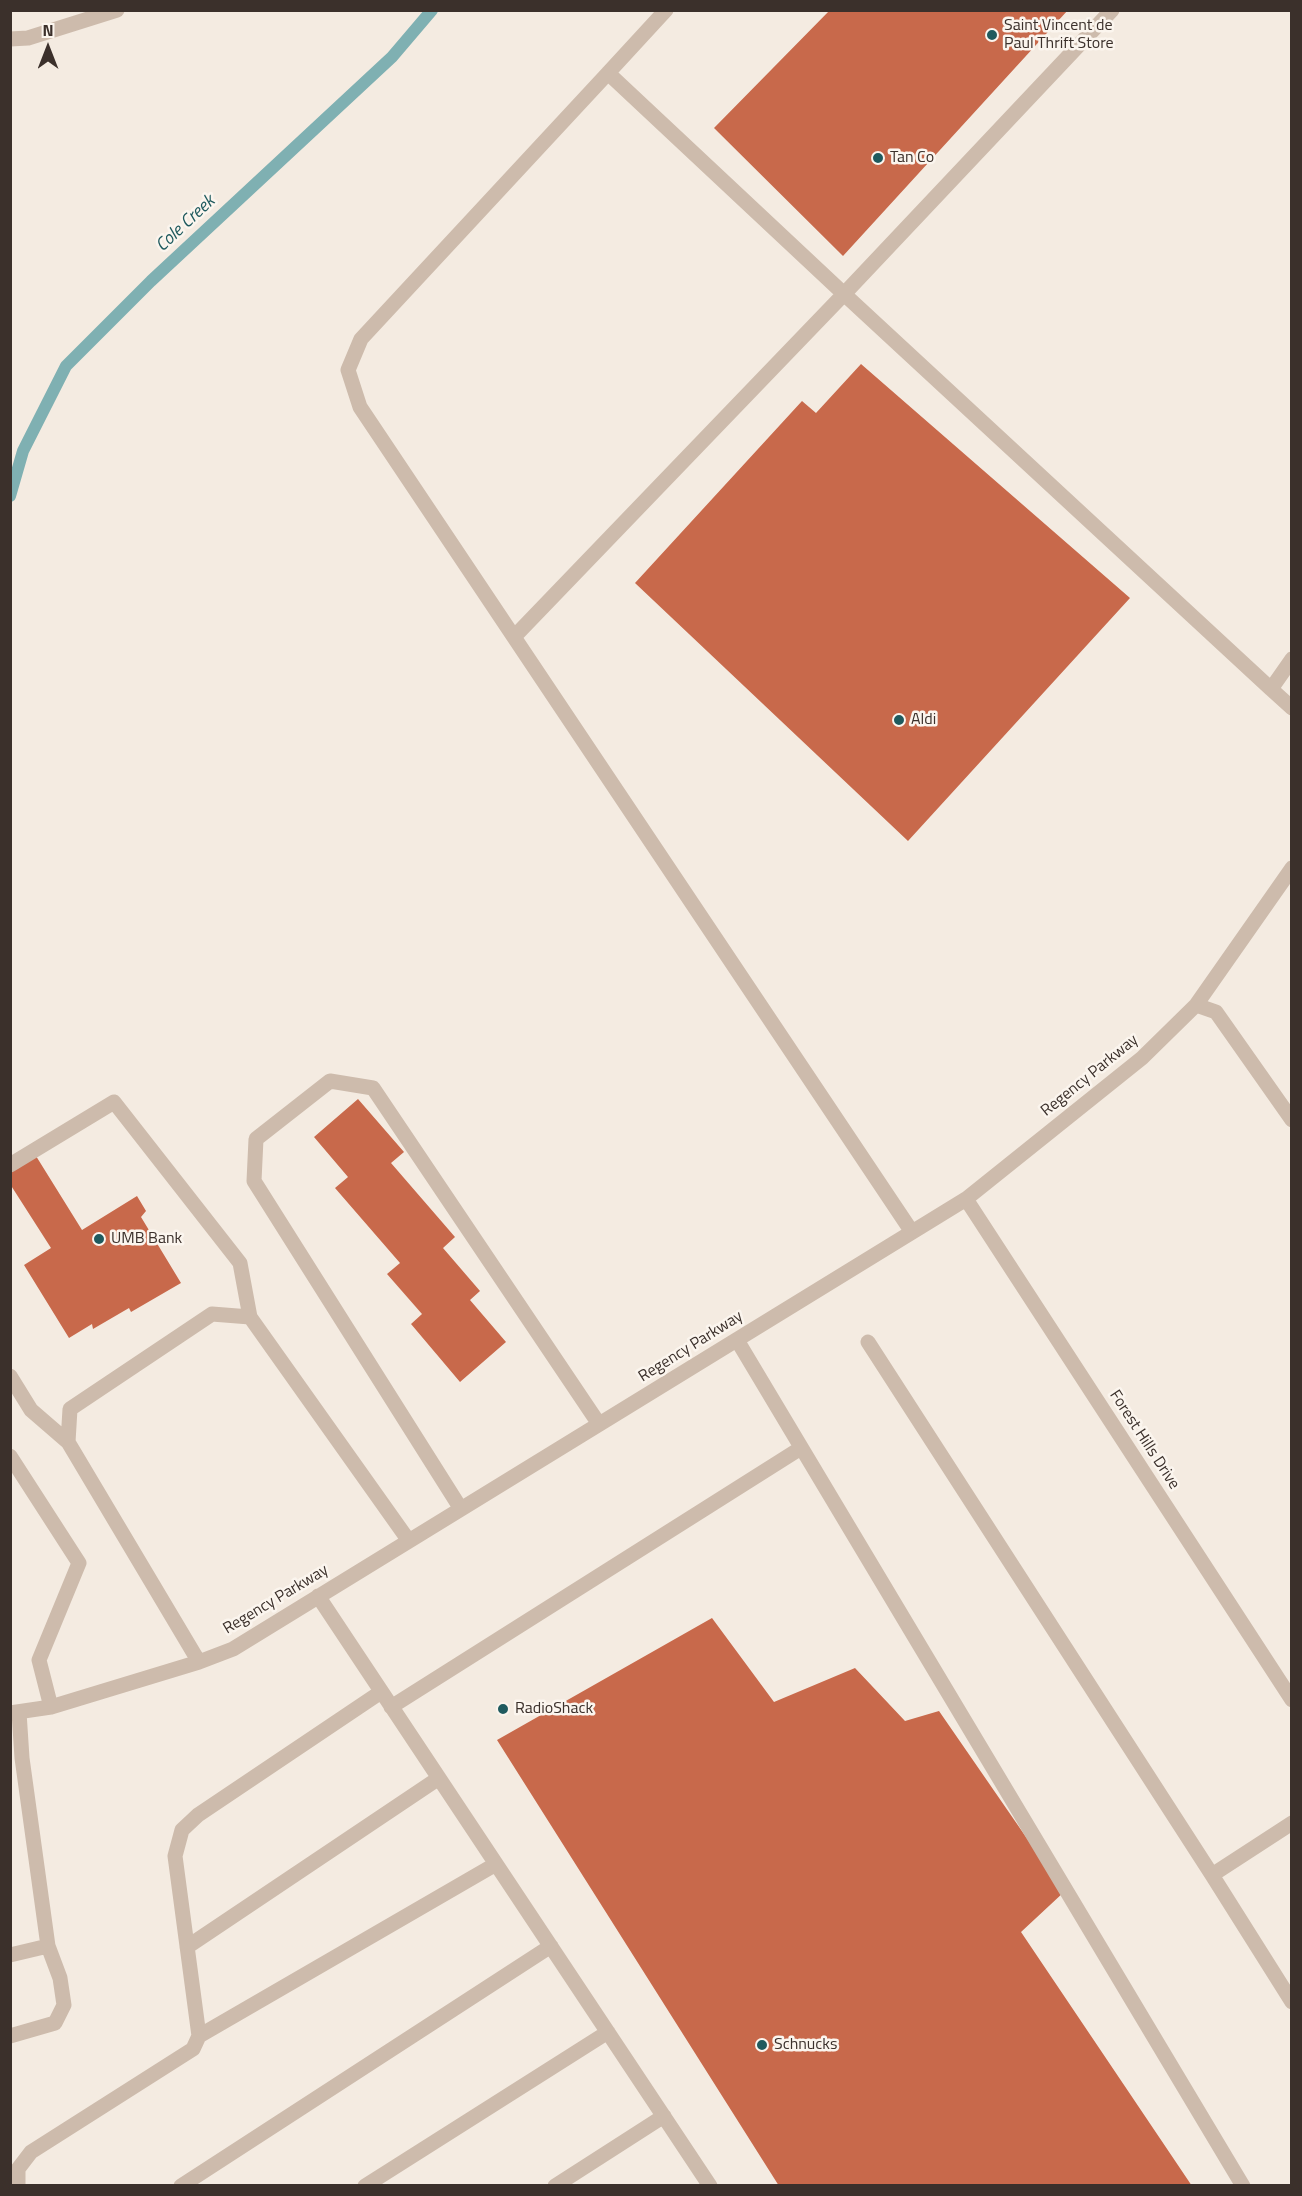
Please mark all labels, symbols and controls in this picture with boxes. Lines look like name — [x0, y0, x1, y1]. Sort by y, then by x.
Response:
place label: Saint Vincent de Paul Thrift Store — [1004, 16, 1114, 54]
north arrow — [18, 18, 78, 78]
text: N — [42, 18, 54, 42]
marker: Saint Vincent de Paul Thrift Store — [985, 28, 999, 42]
place label: Tan Co — [890, 148, 934, 168]
marker: Tan Co — [871, 151, 885, 165]
water label: Cole Creek — [152, 191, 220, 257]
place label: Aldi — [911, 710, 936, 730]
marker: Aldi — [892, 713, 906, 727]
street label: Regency Parkway — [1038, 1031, 1142, 1121]
place label: UMB Bank — [111, 1229, 182, 1249]
marker: UMB Bank — [92, 1232, 106, 1246]
street label: Regency Parkway — [635, 1307, 747, 1387]
street label: Forest Hills Drive — [1105, 1387, 1183, 1493]
street label: Regency Parkway — [220, 1561, 332, 1639]
place label: RadioShack — [515, 1699, 593, 1719]
marker: RadioShack — [496, 1702, 510, 1716]
place label: Schnucks — [774, 2035, 837, 2055]
marker: Schnucks — [755, 2038, 769, 2052]

